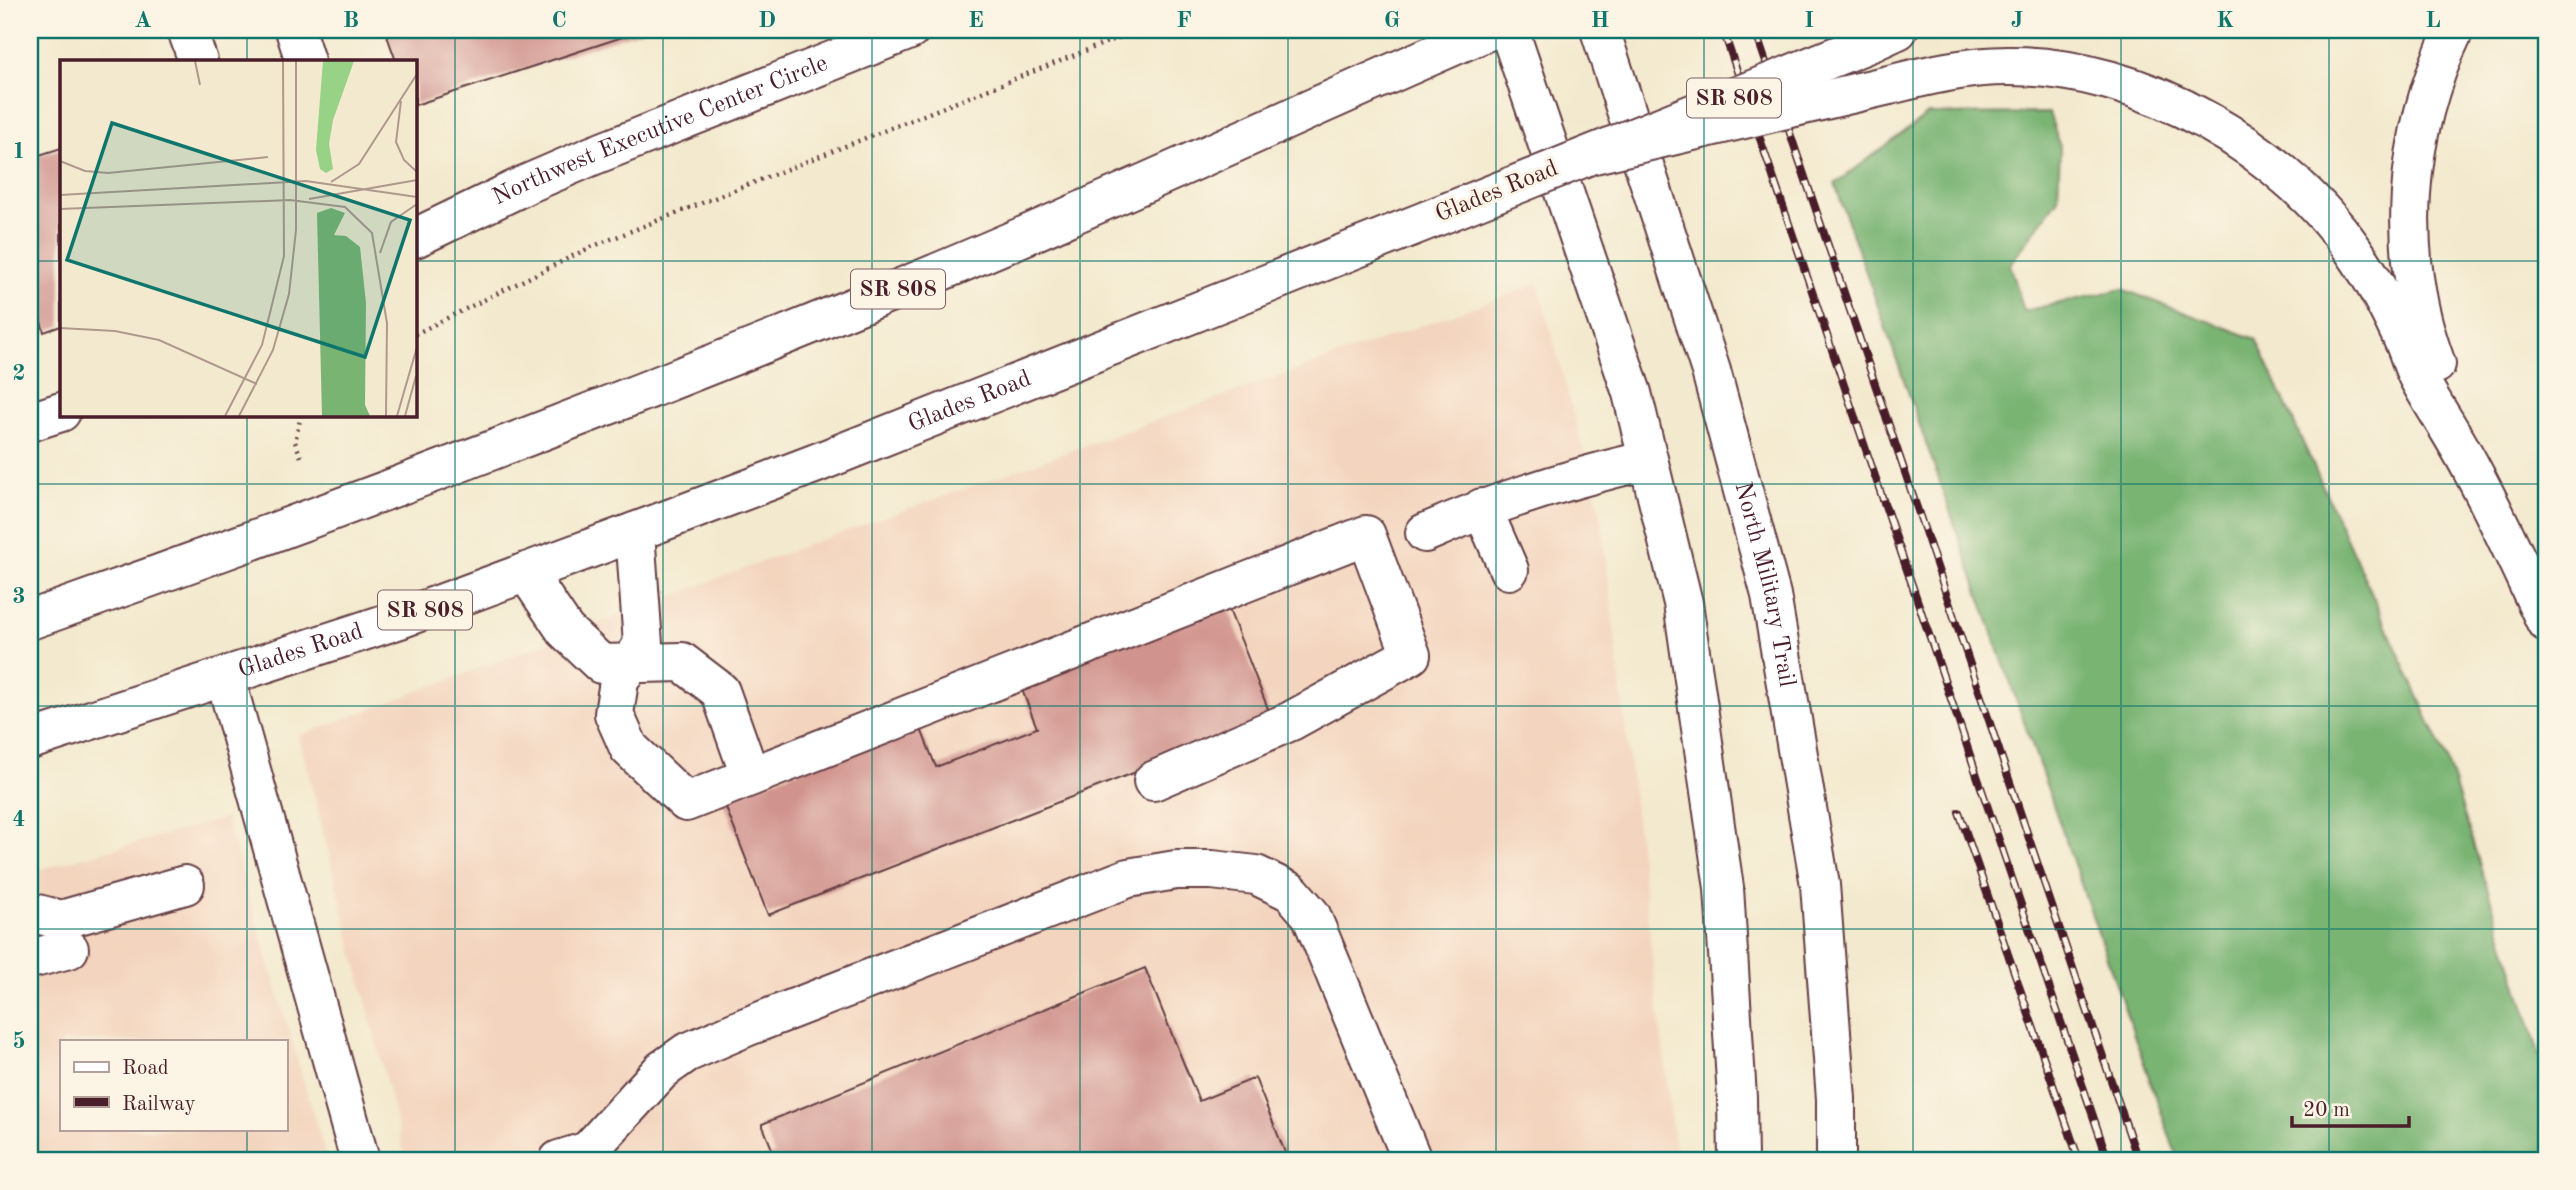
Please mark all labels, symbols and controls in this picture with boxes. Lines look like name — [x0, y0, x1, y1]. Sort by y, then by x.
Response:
text: A — [134, 9, 152, 32]
text: B — [343, 9, 359, 32]
text: C — [551, 9, 567, 32]
text: D — [758, 9, 776, 32]
text: E — [968, 9, 984, 32]
text: F — [1176, 9, 1192, 32]
text: G — [1384, 9, 1400, 32]
text: H — [1591, 9, 1609, 32]
text: I — [1804, 9, 1814, 32]
text: J — [2011, 9, 2023, 32]
text: K — [2216, 9, 2234, 32]
text: L — [2425, 9, 2441, 32]
street label: Northwest Executive Center Circle — [489, 52, 831, 210]
inset map — [60, 60, 416, 416]
road number: SR 808 — [1687, 78, 1781, 118]
text: 1 — [12, 140, 26, 163]
street label: Glades Road — [1432, 157, 1562, 227]
road number: SR 808 — [851, 270, 945, 308]
text: 2 — [12, 362, 26, 385]
street label: Glades Road — [905, 367, 1035, 437]
street label: North Military Trail — [1729, 480, 1798, 689]
text: 3 — [12, 585, 26, 608]
road number: SR 808 — [378, 590, 472, 630]
street label: Glades Road — [235, 620, 366, 683]
text: 4 — [12, 808, 26, 831]
text: 5 — [12, 1030, 26, 1053]
legend — [60, 1040, 287, 1130]
text: Road — [122, 1058, 169, 1079]
scale bar — [2292, 1085, 2410, 1129]
text: Railway — [122, 1094, 196, 1115]
text: 20 m — [2303, 1100, 2350, 1121]

